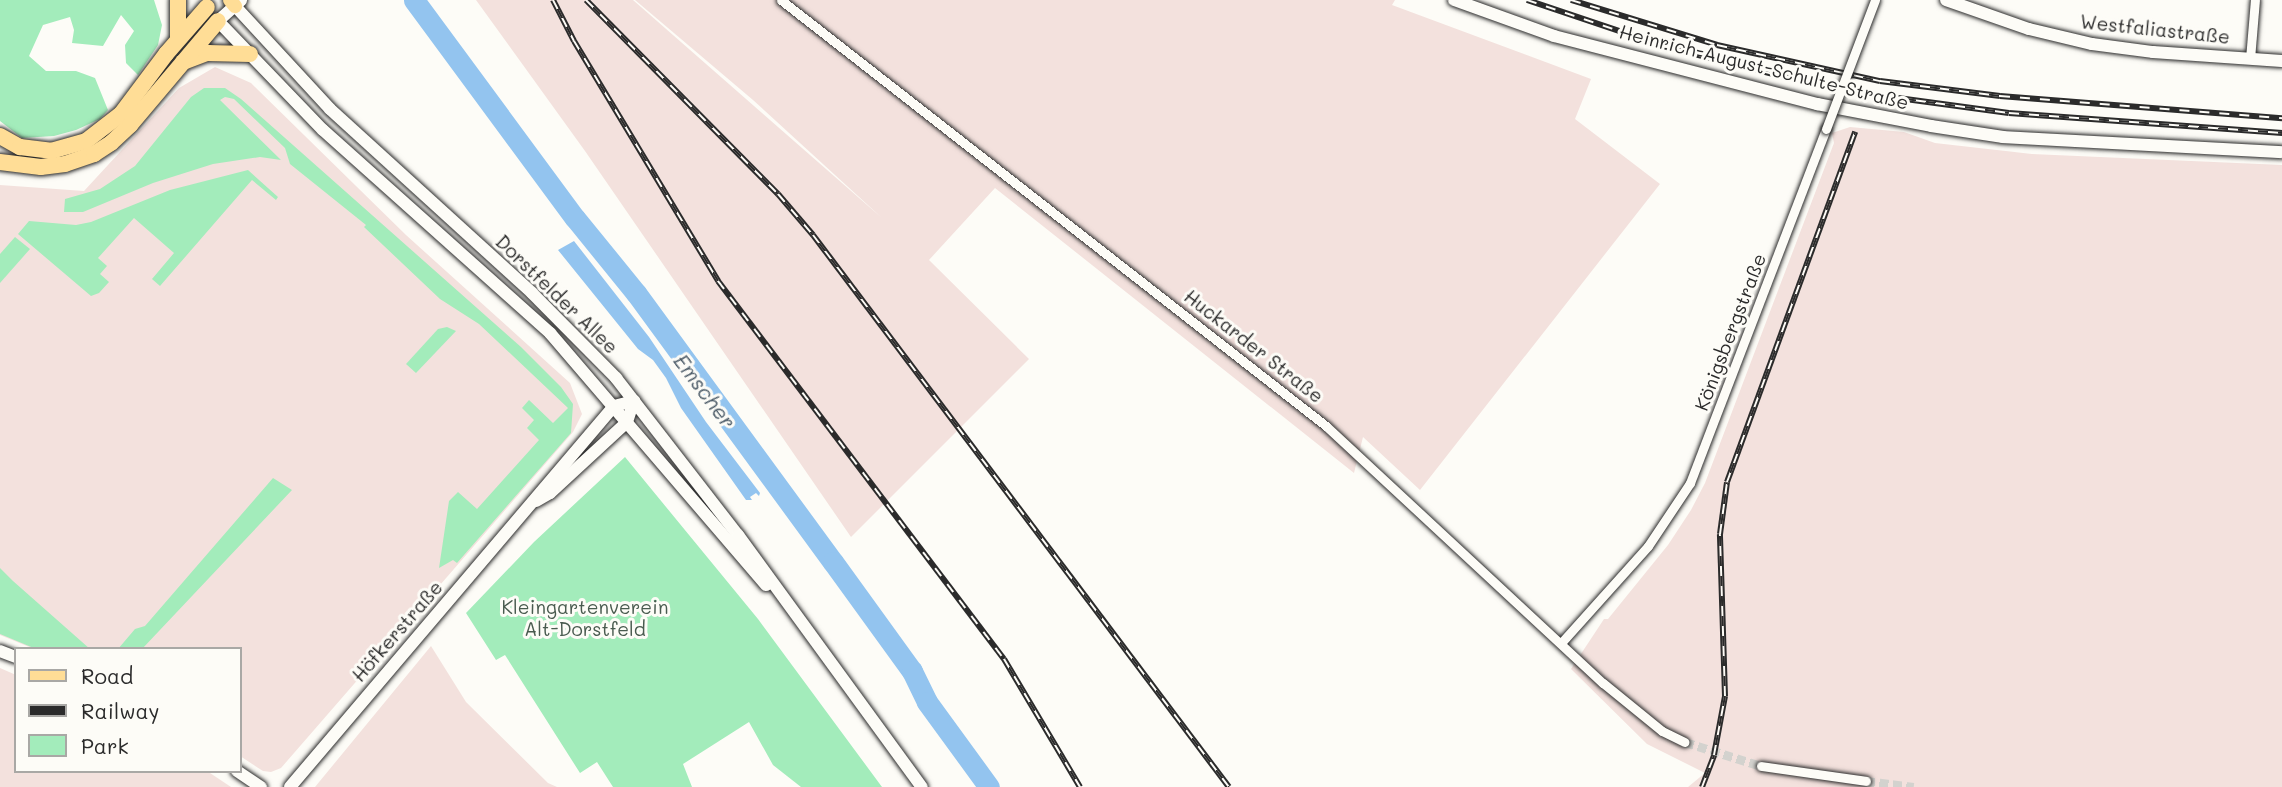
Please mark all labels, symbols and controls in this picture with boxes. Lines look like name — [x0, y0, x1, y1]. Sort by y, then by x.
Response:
street label: Westfaliastraße — [2079, 10, 2231, 48]
street label: Heinrich-August-Schulte-Straße — [1617, 20, 1911, 114]
street label: Dorstfelder Allee — [491, 230, 623, 358]
street label: Königsbergstraße — [1690, 250, 1770, 414]
street label: Huckarder Straße — [1180, 285, 1328, 407]
water label: Emscher — [669, 349, 741, 433]
street label: Höfkerstraße — [347, 576, 447, 686]
park label: Kleingartenverein Alt-Dorstfeld — [502, 596, 668, 640]
legend — [14, 647, 242, 773]
text: Road — [81, 662, 133, 689]
text: Railway — [81, 697, 160, 724]
text: Park — [81, 732, 129, 759]

